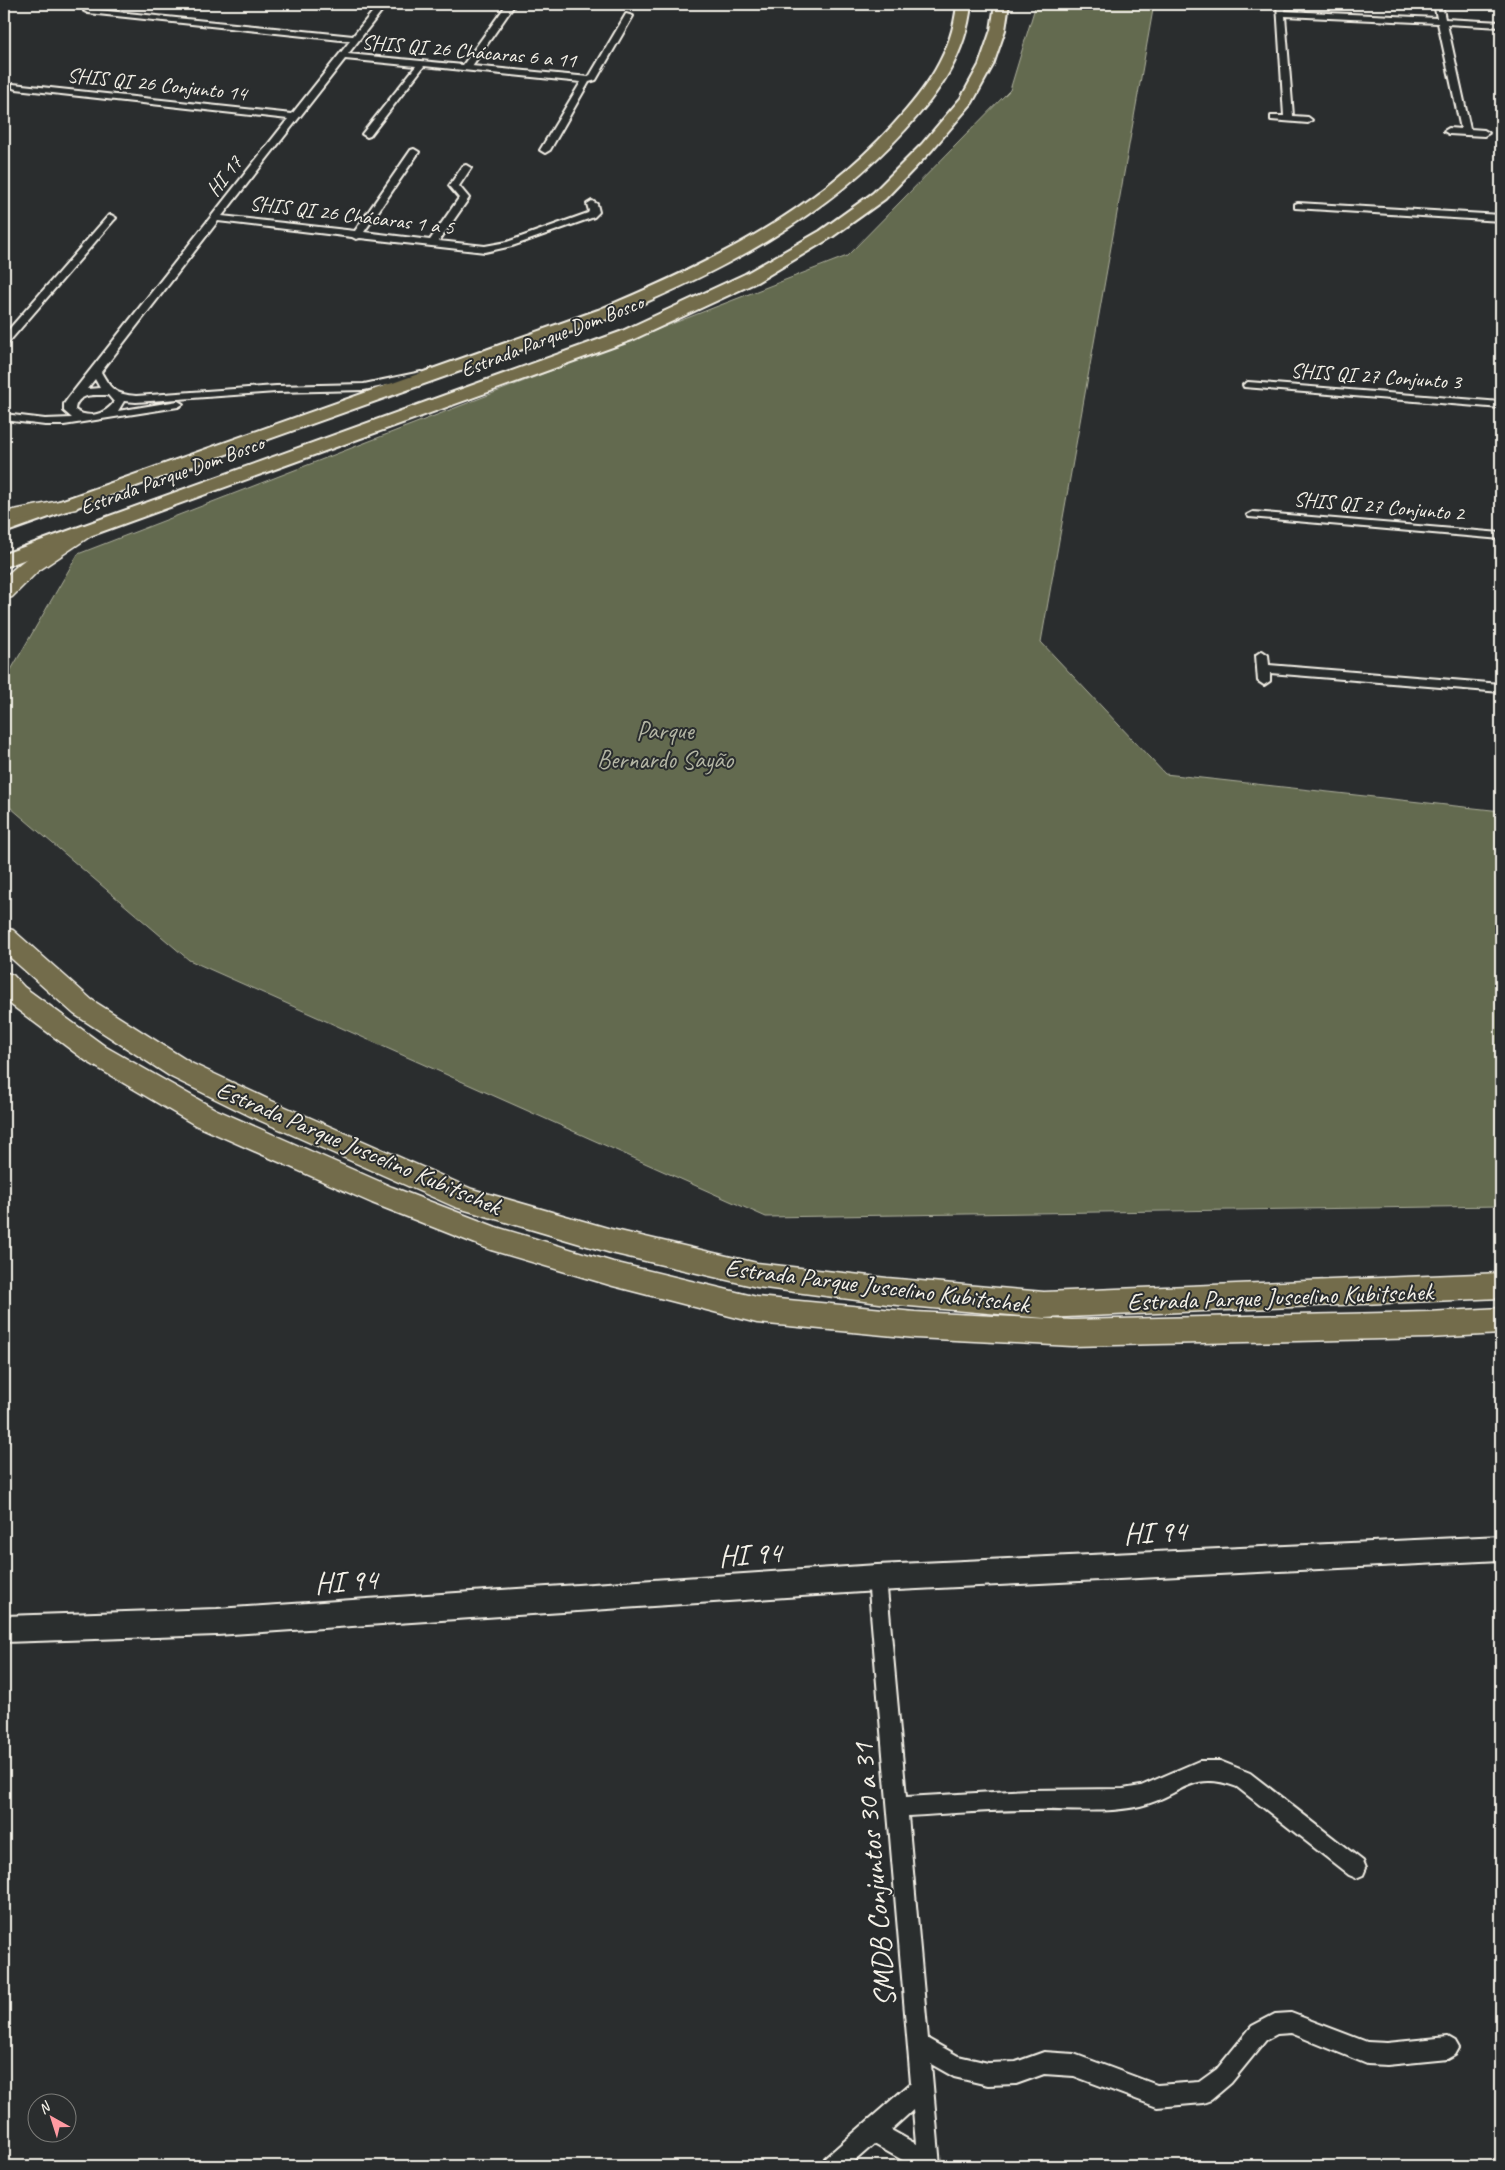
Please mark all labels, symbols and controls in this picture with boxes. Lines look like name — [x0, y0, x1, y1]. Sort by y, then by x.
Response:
street label: SHIS QI 26 Chácaras 6 a 11 — [361, 29, 579, 73]
street label: SHIS QI 26 Conjunto 14 — [66, 62, 251, 107]
street label: HI 17 — [200, 149, 249, 201]
street label: SHIS QI 26 Chácaras 1 a 5 — [248, 190, 457, 241]
street label: Estrada Parque Dom Bosco — [457, 288, 649, 383]
street label: SHIS QI 27 Conjunto 3 — [1290, 357, 1464, 395]
street label: Estrada Parque Dom Bosco — [77, 429, 270, 520]
street label: SHIS QI 27 Conjunto 2 — [1293, 486, 1467, 527]
park label: Parque Bernardo Sayão — [597, 715, 734, 776]
street label: Estrada Parque Juscelino Kubitschek — [212, 1073, 507, 1223]
street label: Estrada Parque Juscelino Kubitschek — [723, 1251, 1032, 1321]
street label: Estrada Parque Juscelino Kubitschek — [1127, 1276, 1435, 1318]
street label: HI 94 — [1122, 1511, 1190, 1553]
street label: HI 94 — [717, 1533, 785, 1575]
street label: HI 94 — [313, 1560, 381, 1602]
street label: SMDB Conjuntos 30 a 31 — [843, 1740, 904, 2009]
north arrow — [28, 2092, 78, 2142]
text: N — [35, 2097, 55, 2118]

